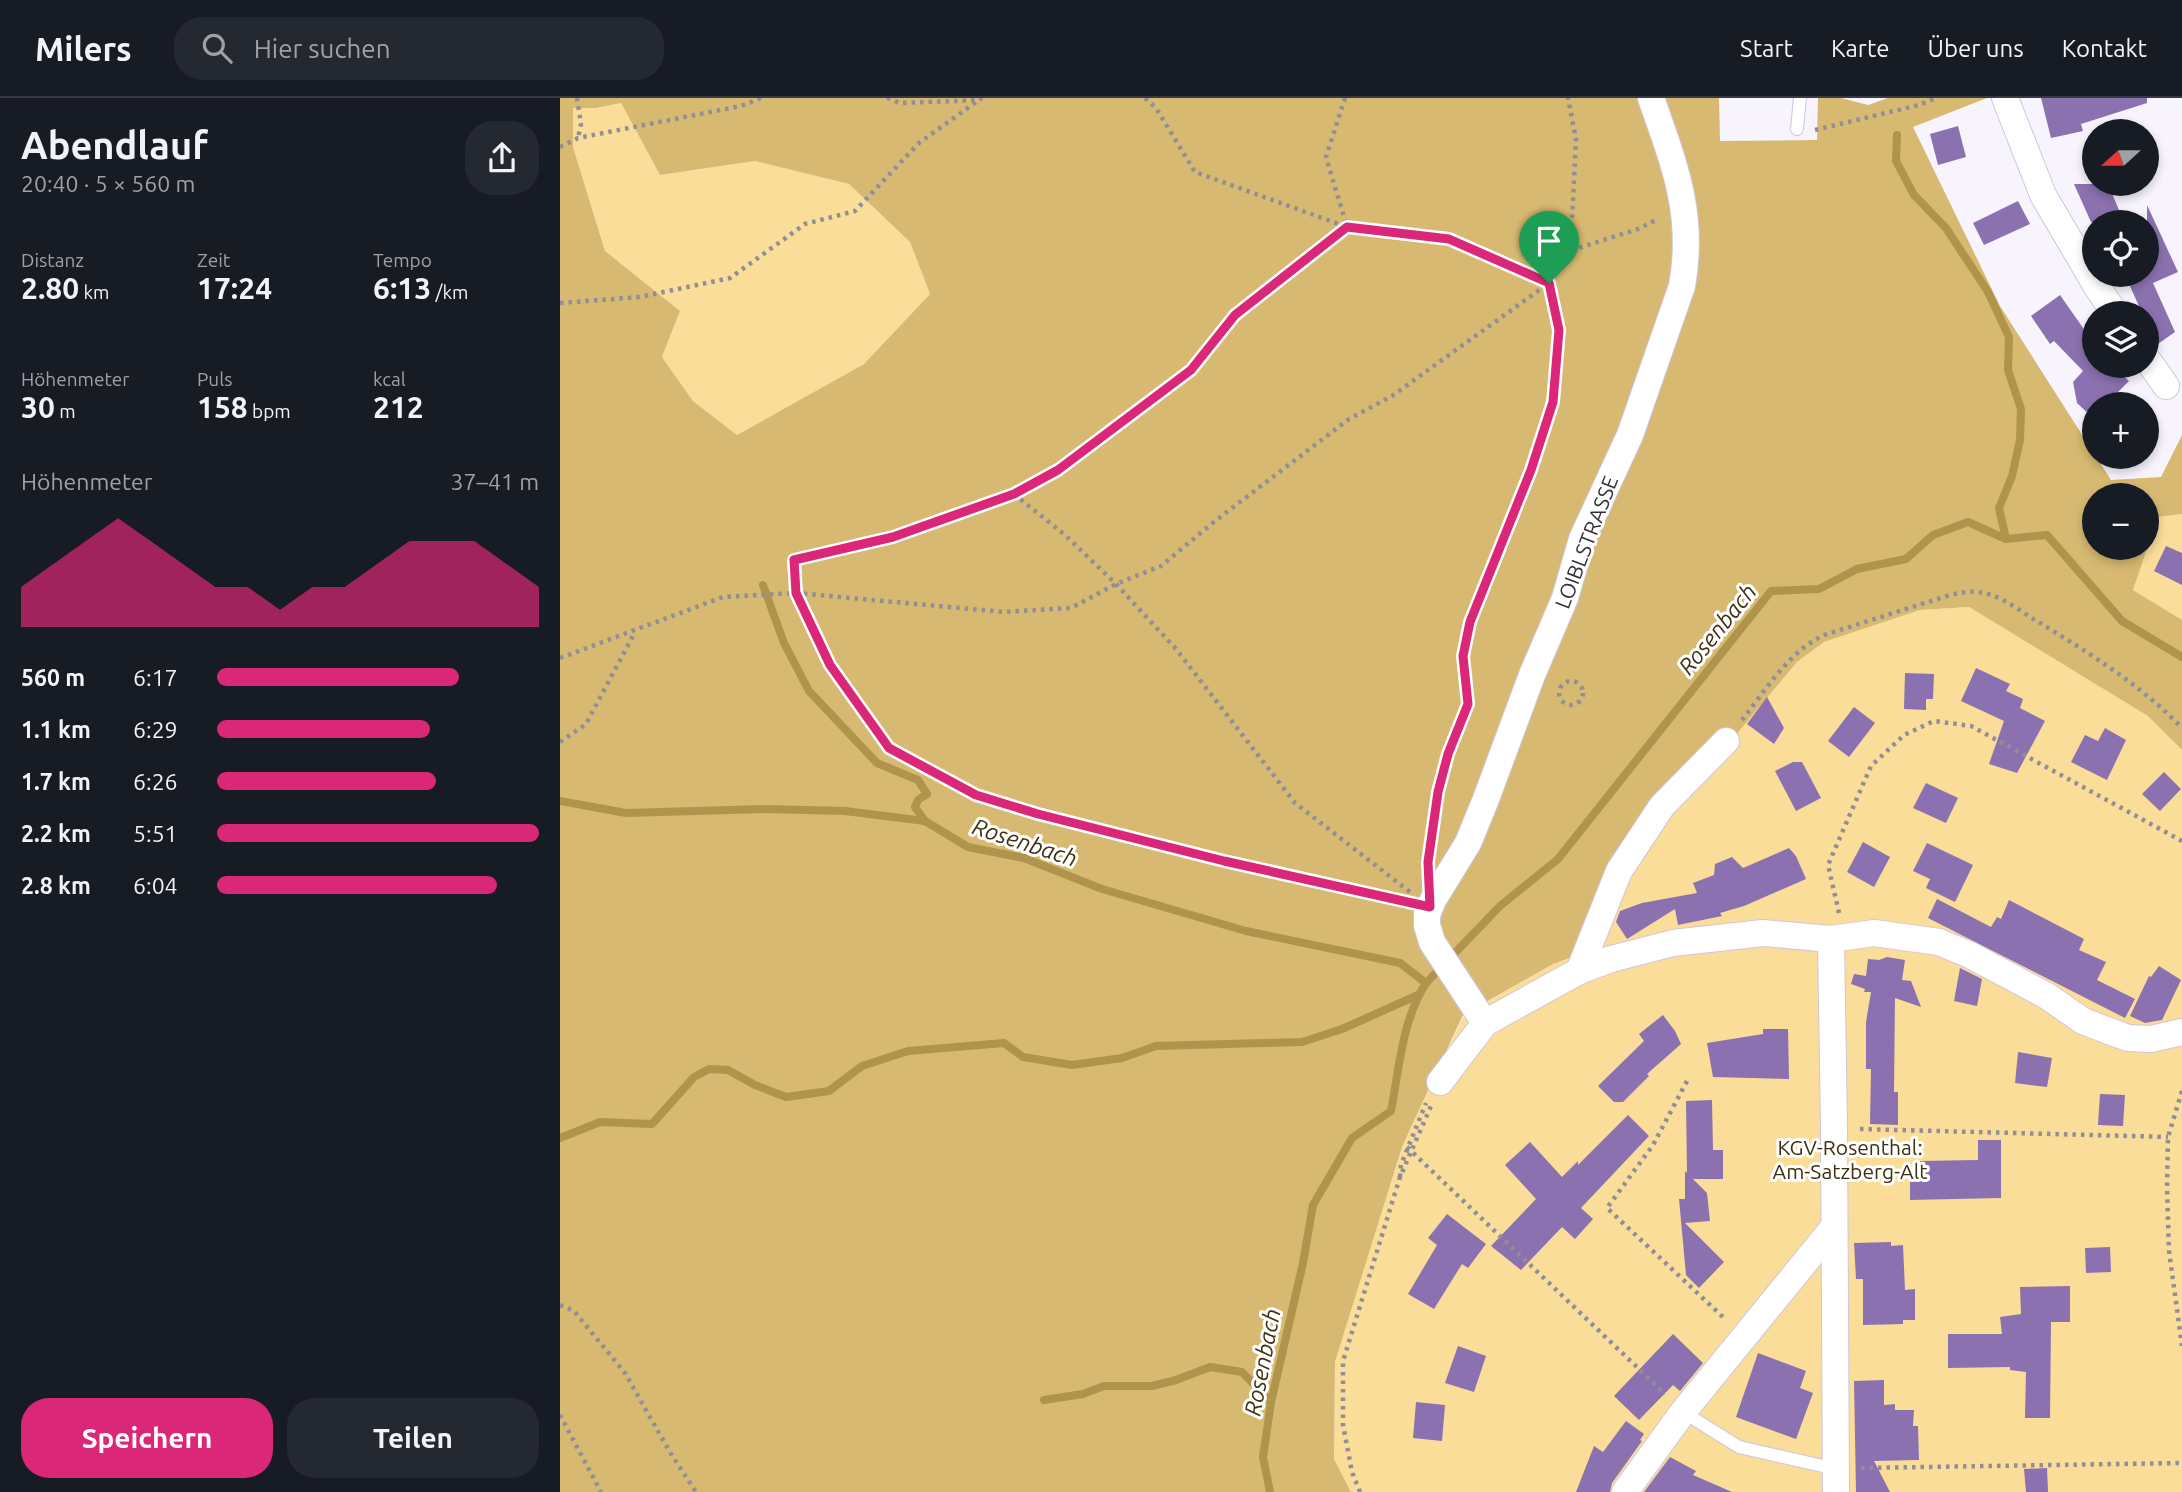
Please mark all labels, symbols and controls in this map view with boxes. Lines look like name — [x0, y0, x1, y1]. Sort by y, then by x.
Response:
search box — [174, 17, 664, 80]
icon: search — [198, 29, 236, 67]
text: Milers — [35, 30, 132, 67]
text: Hier suchen — [254, 34, 391, 63]
text: Start — [1740, 35, 1793, 62]
text: Karte — [1831, 35, 1890, 62]
text: Über uns — [1928, 35, 2024, 62]
text: Kontakt — [2062, 35, 2147, 62]
north arrow — [2082, 119, 2160, 196]
map controls — [2082, 119, 2159, 560]
button: share — [465, 121, 539, 195]
text: Abendlauf — [21, 124, 208, 166]
text: 20:40 · 5 × 560 m — [21, 171, 195, 196]
button: locate — [2082, 210, 2159, 287]
pin — [1519, 211, 1579, 283]
icon: arrive — [1530, 222, 1568, 260]
text: Distanz — [21, 249, 84, 271]
text: Zeit — [197, 249, 230, 271]
text: Tempo — [373, 249, 432, 271]
text: 2.80 — [21, 271, 79, 305]
text: 17:24 — [197, 271, 272, 305]
text: 6:13 — [373, 271, 431, 305]
text: km — [79, 281, 109, 303]
text: /km — [431, 281, 469, 303]
button: layers — [2082, 301, 2159, 378]
text: Höhenmeter — [21, 368, 130, 390]
text: Puls — [197, 368, 232, 390]
text: kcal — [373, 368, 406, 390]
text: 30 — [21, 390, 55, 424]
text: 158 — [197, 390, 248, 424]
text: 212 — [373, 390, 424, 424]
button: + — [2082, 392, 2159, 469]
text: m — [55, 400, 76, 422]
text: bpm — [248, 400, 291, 422]
text: Höhenmeter — [21, 469, 152, 494]
text: 37–41 m — [451, 469, 539, 494]
street label: LOIBLSTRASSE — [1550, 472, 1622, 612]
button: − — [2082, 483, 2159, 560]
water label: Rosenbach — [1673, 579, 1761, 679]
text: 560 m — [21, 665, 85, 690]
text: 6:17 — [133, 665, 178, 690]
text: 1.1 km — [21, 717, 91, 742]
text: 6:29 — [133, 717, 178, 742]
text: 1.7 km — [21, 769, 91, 794]
text: 6:26 — [133, 769, 178, 794]
water label: Rosenbach — [969, 813, 1081, 871]
text: 2.2 km — [21, 821, 91, 846]
text: 5:51 — [133, 821, 178, 846]
text: 2.8 km — [21, 873, 91, 898]
text: 6:04 — [133, 873, 178, 898]
park label: KGV-Rosenthal: Am-Satzberg-Alt — [1773, 1135, 1927, 1183]
water label: Rosenbach — [1239, 1306, 1285, 1418]
button: Speichern — [21, 1398, 273, 1478]
button: Teilen — [287, 1398, 539, 1478]

